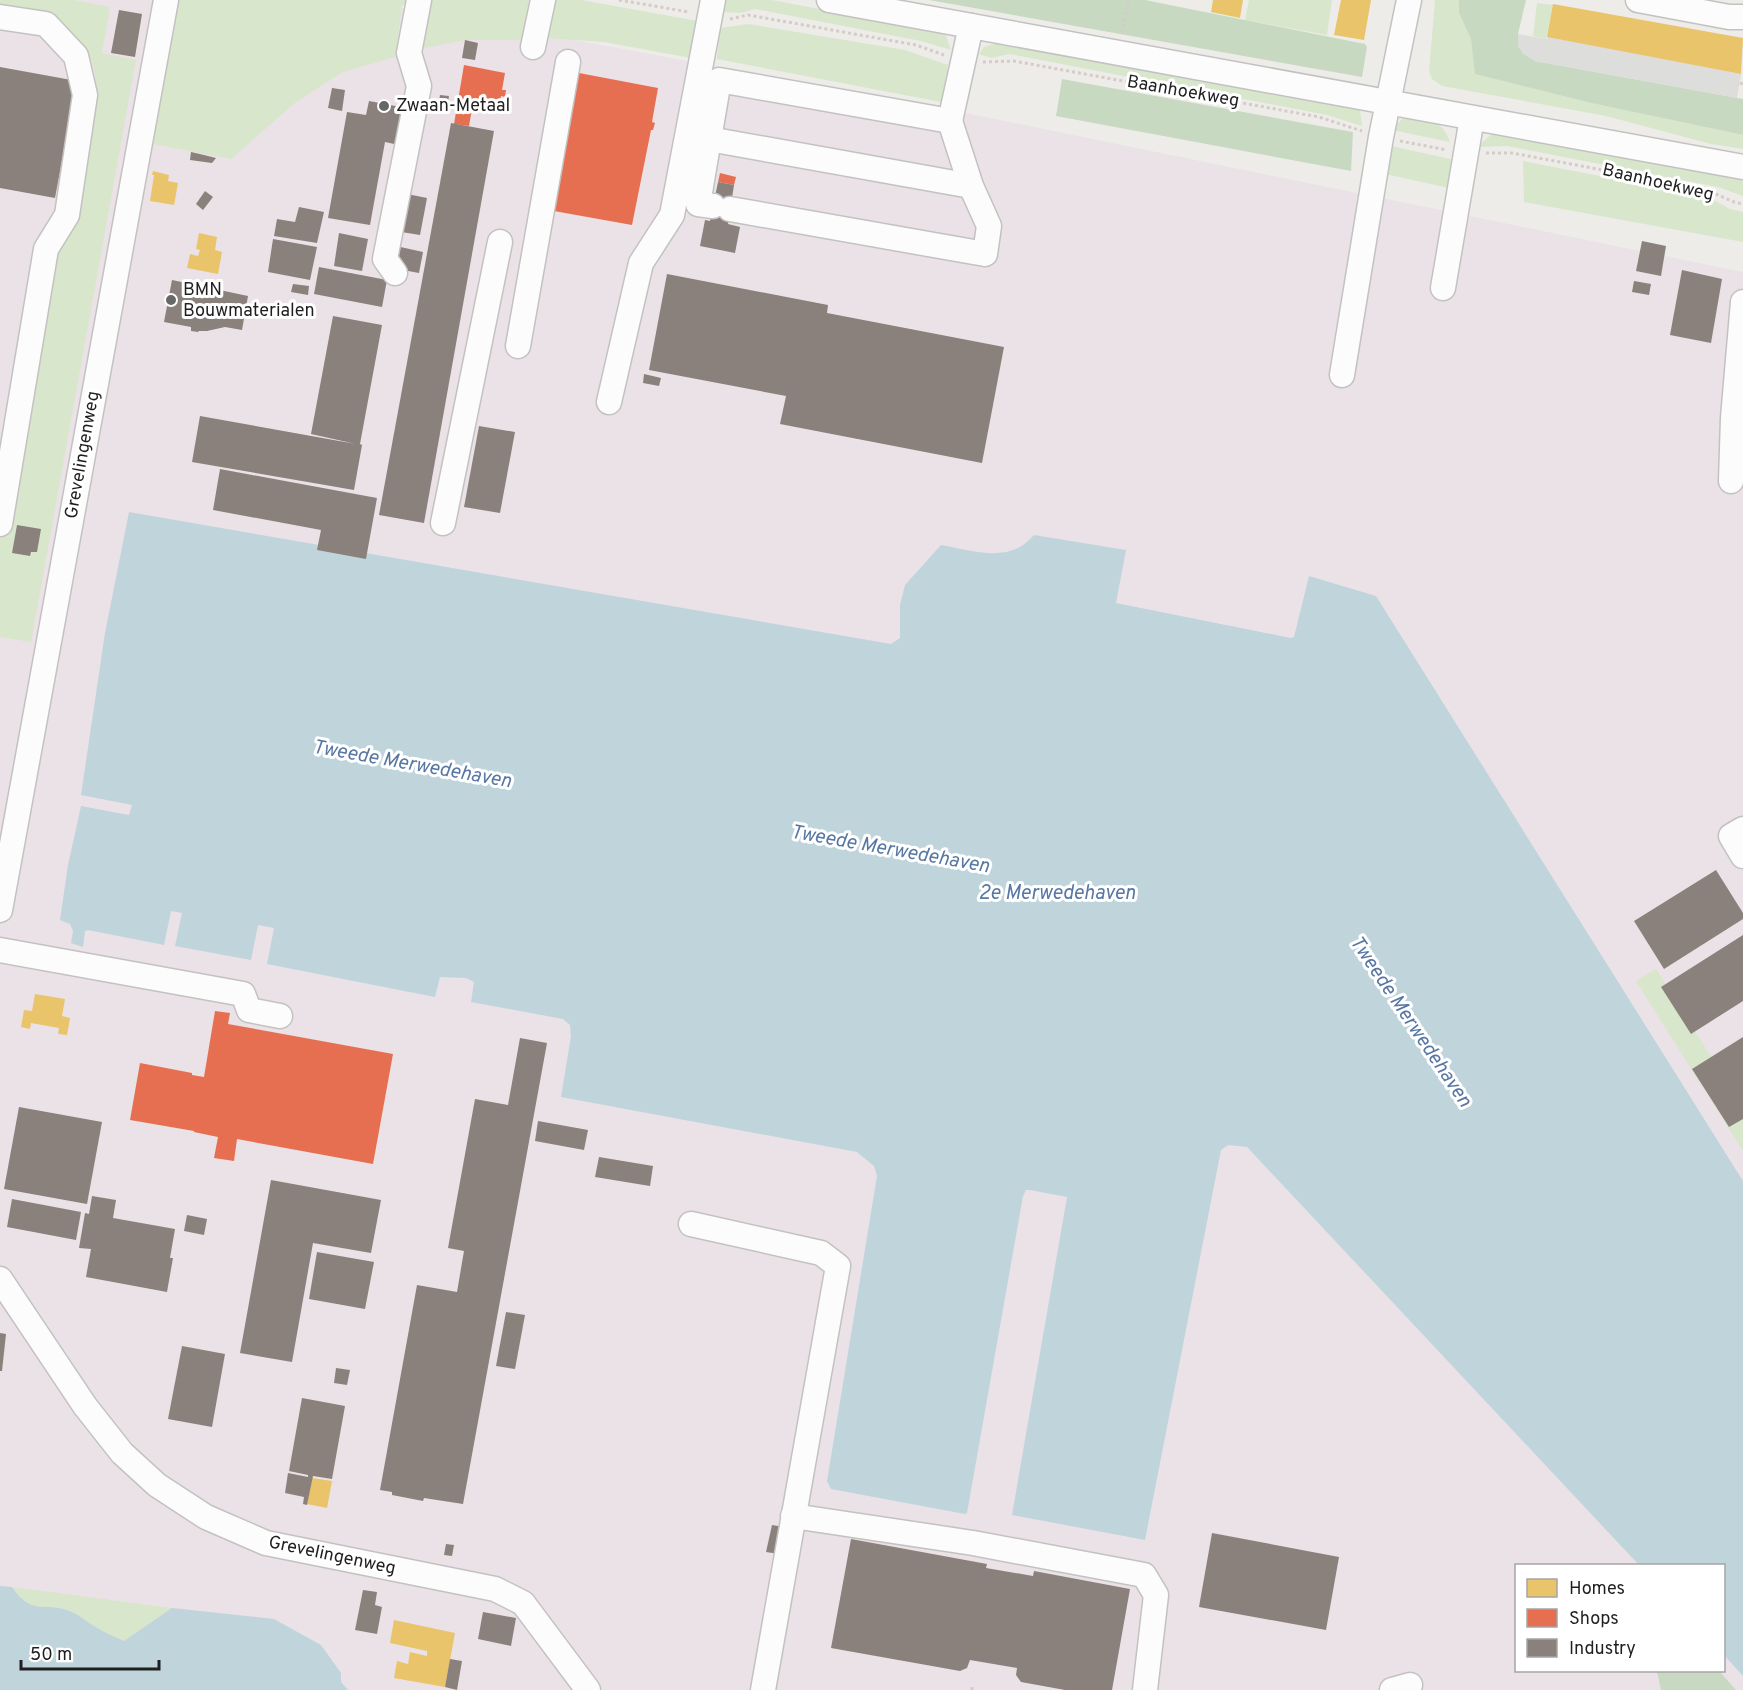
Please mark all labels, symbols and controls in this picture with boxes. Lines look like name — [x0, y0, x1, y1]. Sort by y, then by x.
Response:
street label: Baanhoekweg — [1125, 71, 1241, 113]
place label: Zwaan-Metaal — [396, 95, 510, 118]
marker: Zwaan-Metaal — [377, 99, 391, 113]
street label: Baanhoekweg — [1600, 159, 1716, 207]
place label: BMN Bouwmaterialen — [183, 279, 315, 323]
marker: BMN Bouwmaterialen — [164, 293, 178, 307]
street label: Grevelingenweg — [60, 389, 106, 521]
water label: Tweede Merwedehaven — [311, 735, 513, 795]
water label: Tweede Merwedehaven — [789, 820, 991, 880]
water label: 2e Merwedehaven — [979, 881, 1136, 907]
water label: Tweede Merwedehaven — [1343, 931, 1477, 1113]
street label: Grevelingenweg — [266, 1531, 398, 1581]
legend — [1515, 1564, 1725, 1672]
text: Homes — [1569, 1578, 1625, 1601]
text: Shops — [1569, 1608, 1619, 1631]
scale bar — [21, 1633, 159, 1671]
text: Industry — [1569, 1638, 1636, 1661]
text: 50 m — [30, 1644, 72, 1667]

